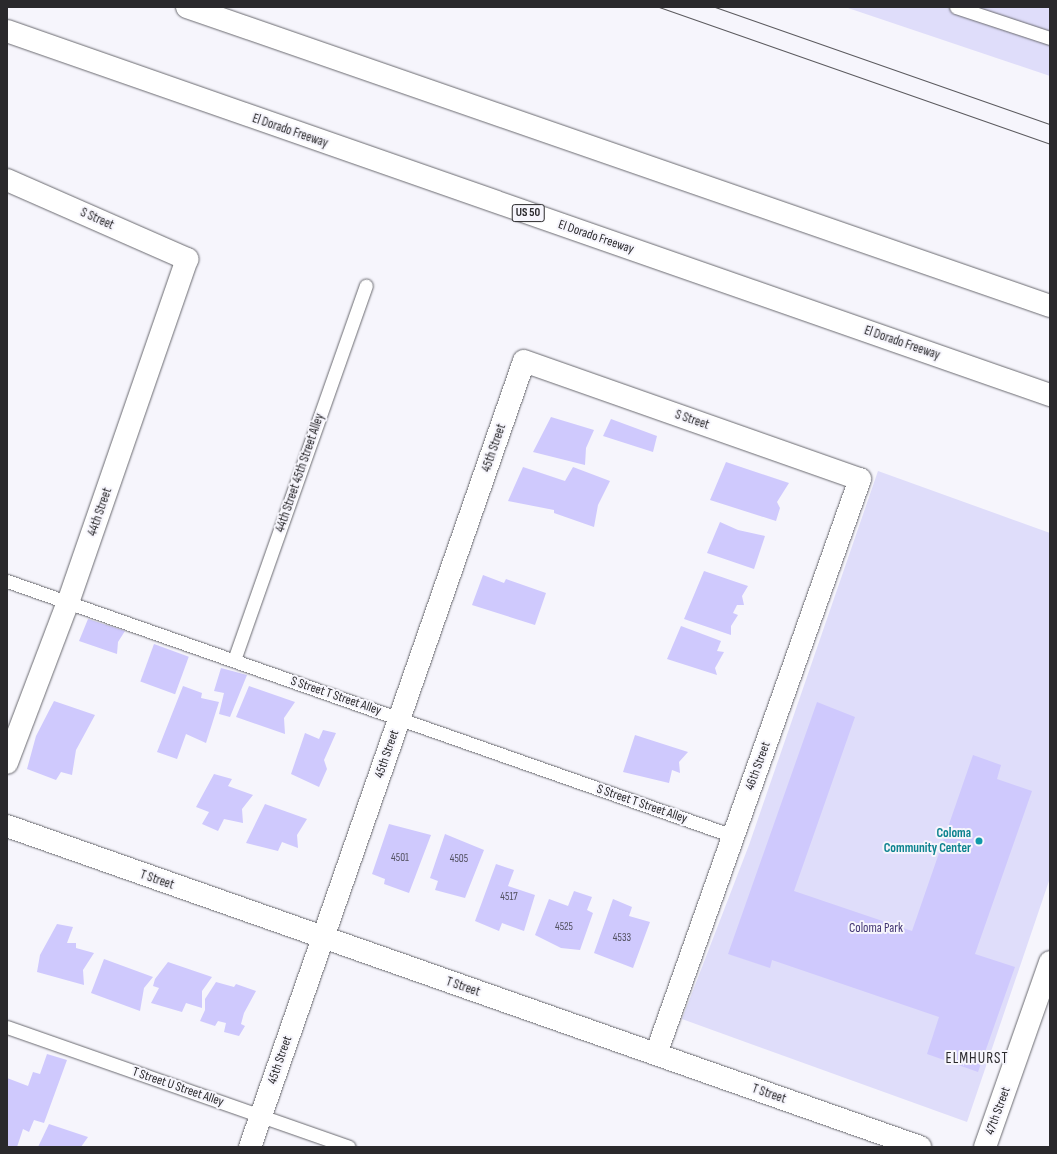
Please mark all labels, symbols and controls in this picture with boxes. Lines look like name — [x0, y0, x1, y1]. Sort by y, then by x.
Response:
street label: El Dorado Freeway — [250, 111, 330, 151]
road number: US 50 — [511, 203, 545, 223]
street label: S Street — [78, 205, 116, 233]
street label: El Dorado Freeway — [556, 217, 636, 257]
street label: El Dorado Freeway — [862, 323, 942, 363]
street label: S Street — [673, 407, 711, 433]
street label: 44th Street 45th Street Alley — [272, 412, 328, 534]
street label: 45th Street — [479, 422, 509, 474]
street label: 44th Street — [84, 486, 116, 538]
street label: S Street T Street Alley — [289, 673, 383, 719]
street label: 45th Street — [372, 728, 402, 780]
street label: 46th Street — [742, 740, 774, 792]
street label: S Street T Street Alley — [595, 781, 689, 827]
place label: Coloma Community Center — [884, 826, 971, 857]
marker: Coloma Community Center — [974, 836, 984, 846]
house number: 4501 — [391, 851, 409, 865]
house number: 4505 — [450, 852, 468, 866]
street label: T Street — [138, 867, 176, 893]
house number: 4517 — [500, 890, 518, 904]
house number: 4525 — [555, 920, 573, 934]
park label: Coloma Park — [849, 920, 903, 936]
house number: 4533 — [613, 931, 631, 945]
street label: T Street — [444, 974, 482, 1000]
street label: 45th Street — [265, 1034, 295, 1086]
district label: ELMHURST — [945, 1050, 1009, 1068]
street label: T Street U Street Alley — [130, 1064, 226, 1110]
street label: T Street — [750, 1081, 788, 1107]
street label: 47th Street — [982, 1085, 1014, 1137]

